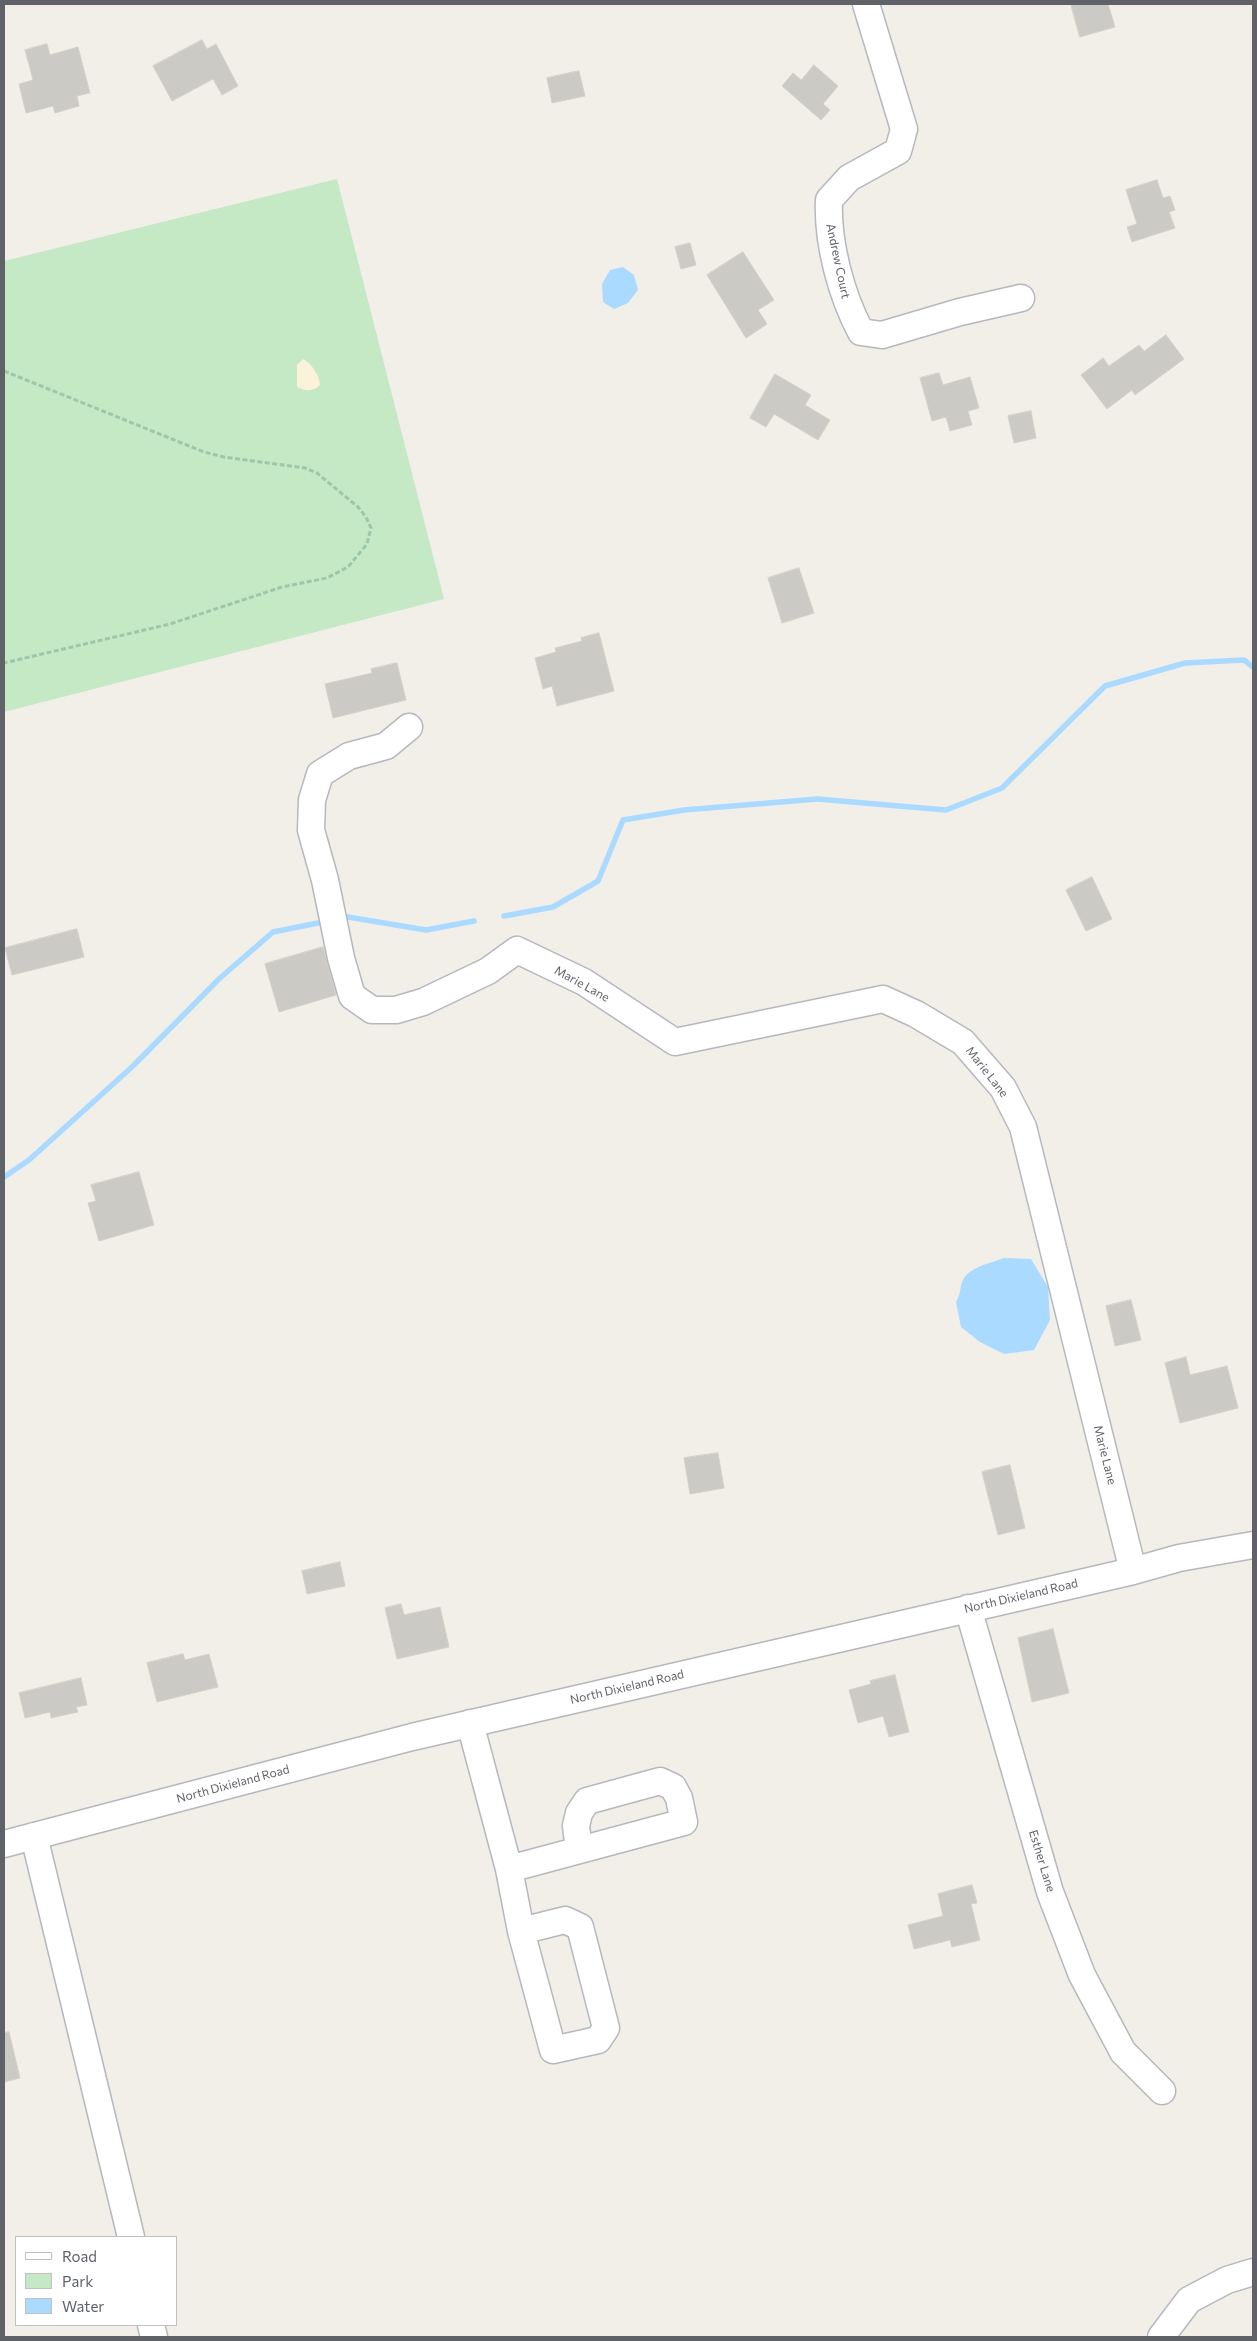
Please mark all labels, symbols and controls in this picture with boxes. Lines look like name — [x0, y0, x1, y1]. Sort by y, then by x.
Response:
street label: Andrew Court — [823, 222, 853, 300]
street label: Marie Lane — [552, 963, 612, 1005]
street label: Marie Lane — [963, 1044, 1011, 1100]
street label: Marie Lane — [1091, 1424, 1119, 1486]
street label: North Dixieland Road — [963, 1576, 1079, 1616]
street label: North Dixieland Road — [569, 1667, 685, 1707]
street label: North Dixieland Road — [175, 1762, 291, 1806]
street label: Esther Lane — [1026, 1828, 1058, 1894]
legend — [15, 2236, 178, 2326]
text: Road — [62, 2247, 97, 2265]
text: Park — [62, 2272, 93, 2290]
text: Water — [62, 2297, 104, 2315]

